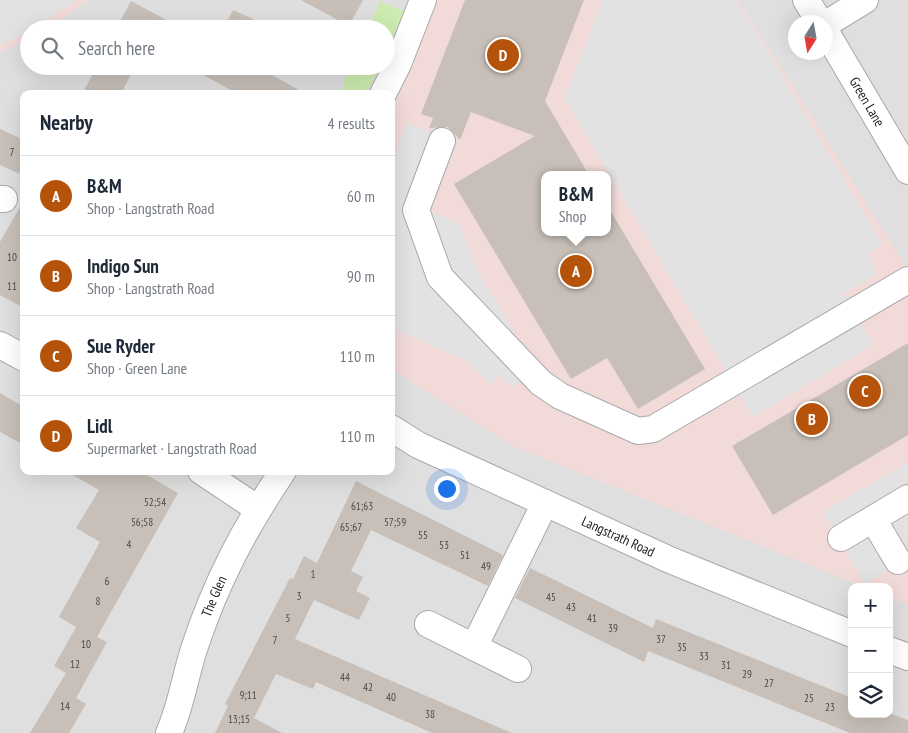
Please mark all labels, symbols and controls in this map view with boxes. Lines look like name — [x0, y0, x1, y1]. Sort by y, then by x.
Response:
north arrow — [788, 15, 833, 60]
search box — [20, 20, 395, 75]
icon: search — [38, 34, 66, 62]
text: Search here — [78, 36, 155, 60]
pin: D — [487, 36, 519, 74]
street label: Green Lane — [846, 74, 889, 130]
text: Nearby — [40, 109, 93, 136]
text: 4 results — [328, 113, 375, 133]
house number: 7 — [10, 145, 15, 159]
popup — [541, 171, 611, 236]
text: B&M — [87, 174, 122, 198]
text: B&M — [559, 182, 593, 206]
text: A — [52, 186, 60, 206]
text: 60 m — [347, 186, 375, 206]
text: Shop · Langstrath Road — [87, 198, 214, 218]
text: Shop — [559, 206, 586, 226]
house number: 10 — [7, 250, 17, 264]
pin: A — [560, 252, 592, 290]
text: Indigo Sun — [87, 254, 159, 278]
text: B — [52, 266, 60, 286]
text: 90 m — [347, 266, 375, 286]
text: Shop · Langstrath Road — [87, 278, 214, 298]
house number: 11 — [7, 279, 17, 293]
text: Sue Ryder — [87, 334, 155, 358]
text: C — [52, 346, 60, 366]
text: 110 m — [340, 346, 375, 366]
text: Shop · Green Lane — [87, 358, 187, 378]
pin: C — [849, 372, 881, 410]
pin: B — [796, 400, 828, 438]
text: Lidl — [87, 414, 112, 438]
text: D — [52, 426, 60, 446]
text: 110 m — [340, 426, 375, 446]
text: Supermarket · Langstrath Road — [87, 438, 257, 458]
your location — [434, 476, 460, 502]
house number: 52;54 — [144, 495, 166, 509]
house number: 61;63 — [351, 499, 373, 513]
street label: Langstrath Road — [579, 512, 658, 561]
house number: 56;58 — [131, 515, 153, 529]
house number: 57;59 — [384, 515, 406, 529]
house number: 65;67 — [340, 520, 362, 534]
house number: 55 — [418, 528, 428, 542]
house number: 4 — [127, 537, 132, 551]
house number: 53 — [439, 538, 449, 552]
house number: 51 — [460, 548, 470, 562]
house number: 49 — [481, 559, 491, 573]
house number: 1 — [311, 567, 316, 581]
street label: The Glen — [197, 573, 231, 620]
house number: 6 — [105, 574, 110, 588]
map controls — [848, 583, 893, 718]
button: + — [848, 583, 893, 628]
house number: 3 — [297, 589, 302, 603]
house number: 45 — [546, 590, 556, 604]
house number: 8 — [96, 594, 101, 608]
house number: 43 — [566, 600, 576, 614]
house number: 5 — [286, 611, 291, 625]
house number: 41 — [587, 611, 597, 625]
house number: 39 — [608, 621, 618, 635]
button: − — [848, 628, 893, 673]
house number: 37 — [656, 632, 666, 646]
house number: 7 — [273, 633, 278, 647]
house number: 10 — [81, 637, 91, 651]
house number: 35 — [677, 640, 687, 654]
house number: 33 — [699, 649, 709, 663]
house number: 12 — [70, 657, 80, 671]
house number: 31 — [721, 658, 731, 672]
house number: 29 — [742, 667, 752, 681]
house number: 44 — [340, 670, 350, 684]
button: layers — [848, 673, 893, 718]
house number: 27 — [764, 676, 774, 690]
house number: 42 — [363, 680, 373, 694]
house number: 9;11 — [239, 688, 257, 702]
house number: 40 — [386, 690, 396, 704]
house number: 25 — [804, 691, 814, 705]
house number: 14 — [60, 699, 70, 713]
house number: 23 — [825, 700, 835, 714]
house number: 38 — [425, 707, 435, 721]
house number: 13;15 — [228, 712, 250, 726]

